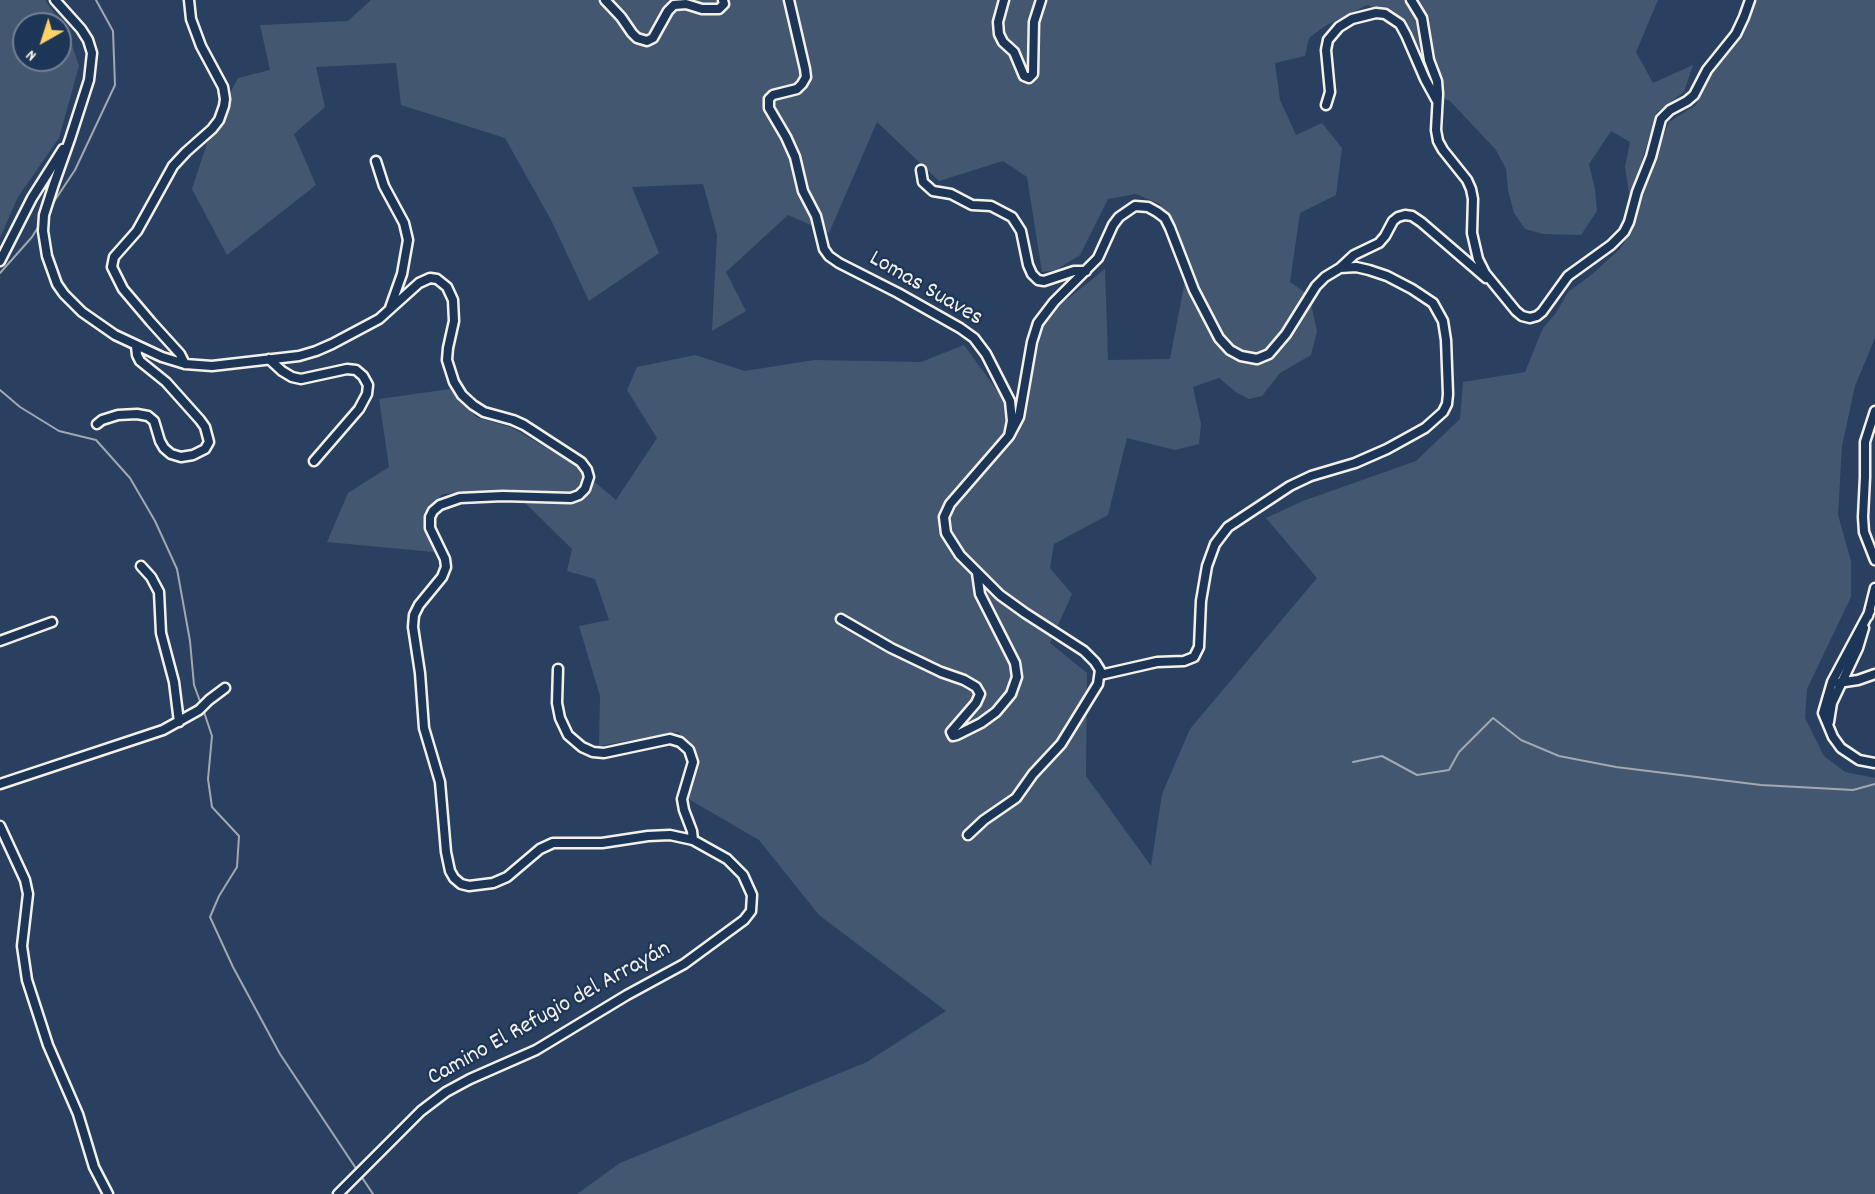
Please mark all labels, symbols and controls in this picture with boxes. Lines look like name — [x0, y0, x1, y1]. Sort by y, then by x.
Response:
north arrow — [12, 12, 72, 72]
text: N — [21, 43, 42, 66]
street label: Lomas Suaves — [863, 246, 987, 334]
street label: Camino El Refugio del Arrayán — [423, 936, 677, 1094]

